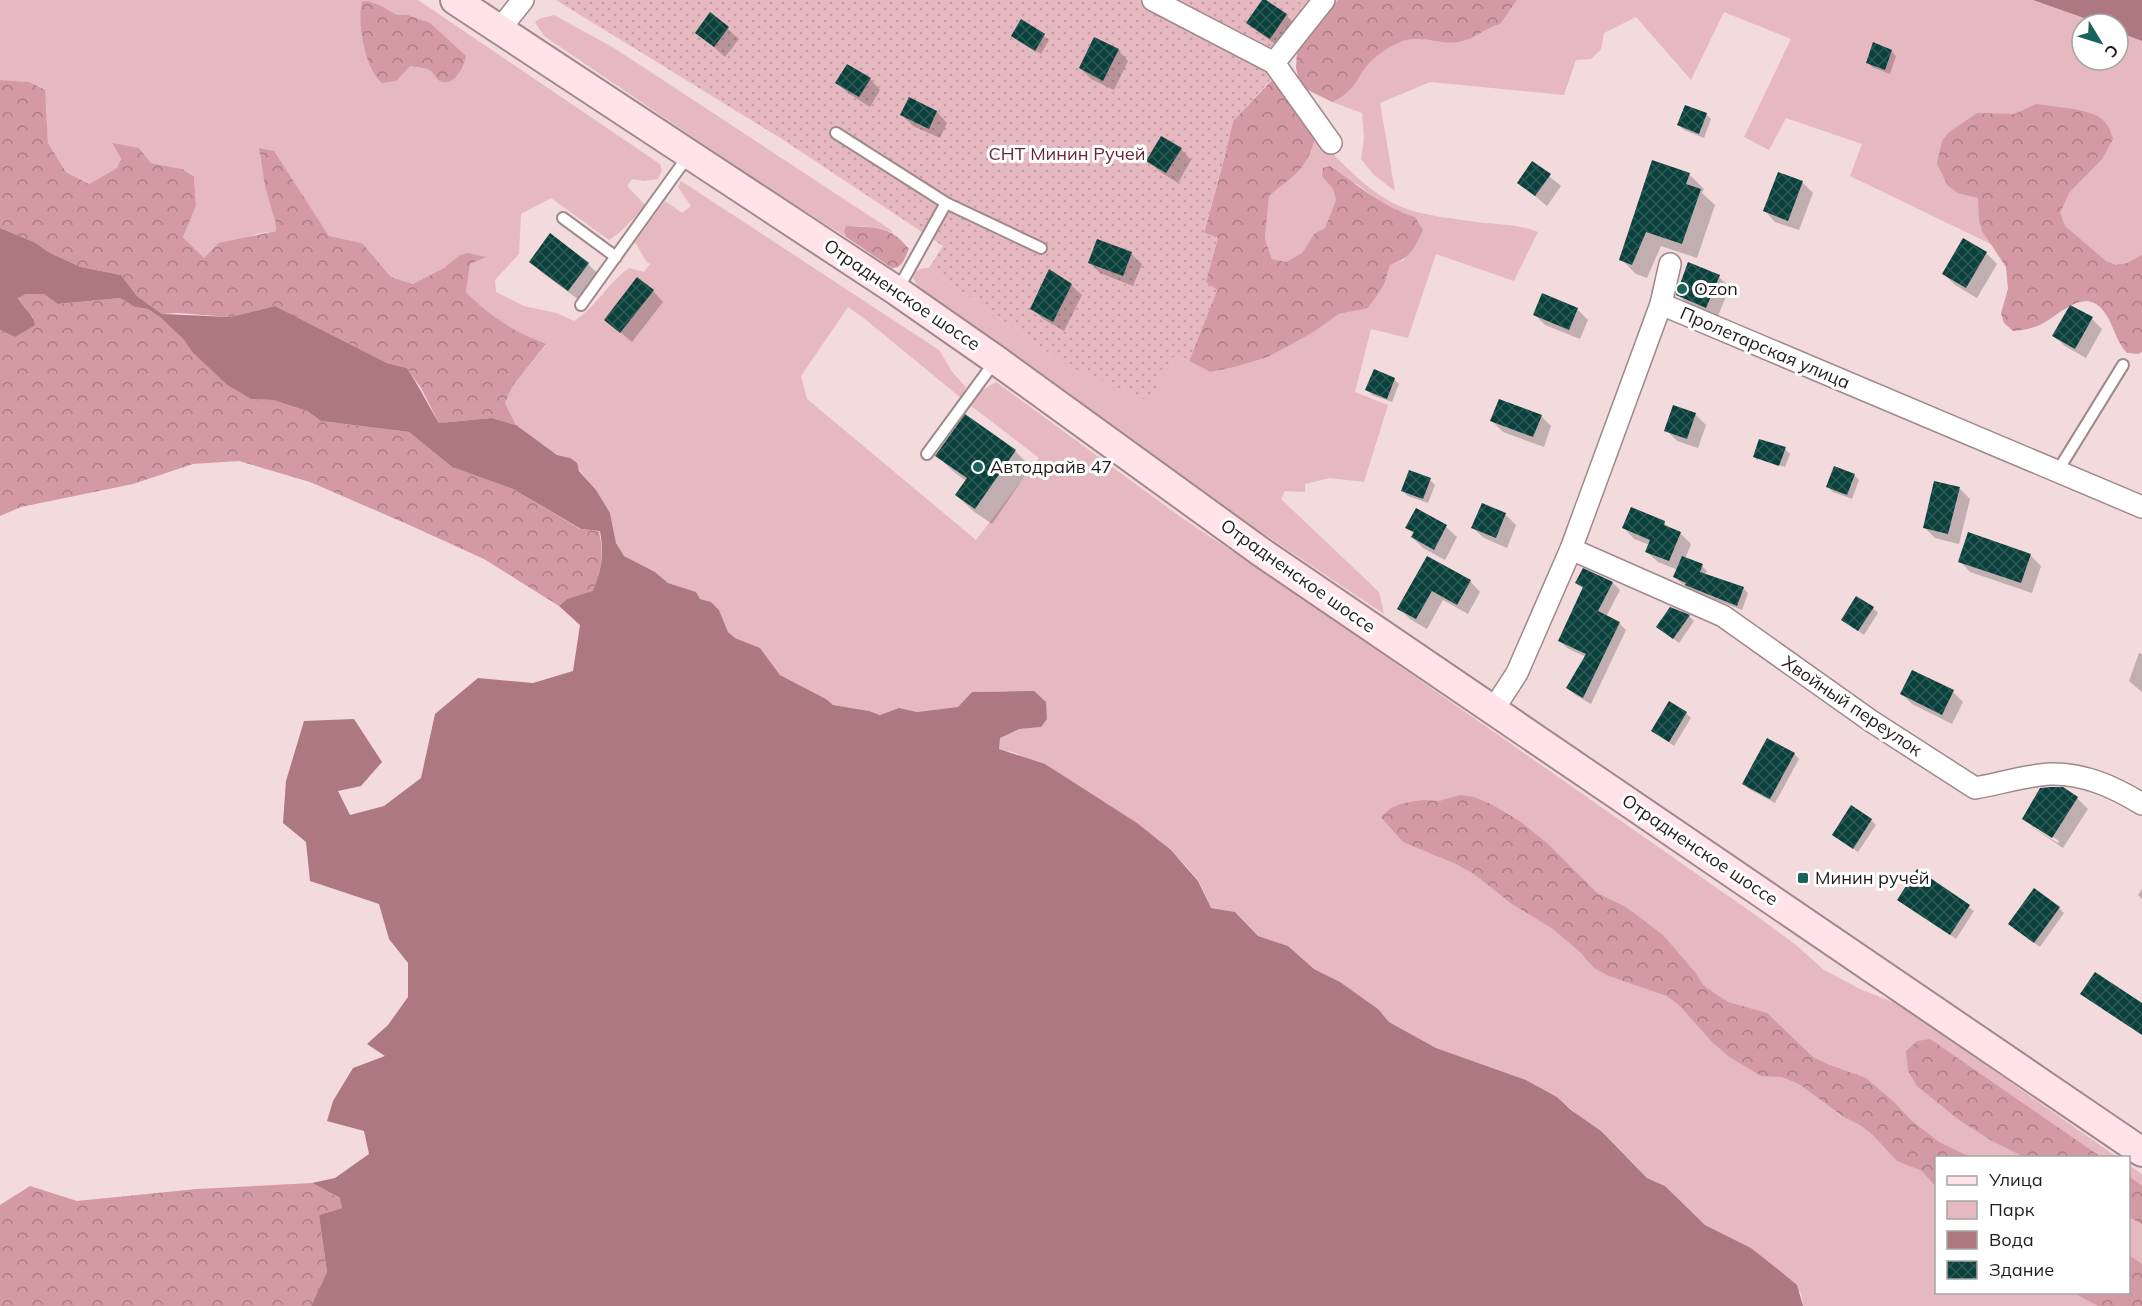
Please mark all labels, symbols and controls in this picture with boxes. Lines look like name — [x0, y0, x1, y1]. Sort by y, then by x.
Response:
north arrow — [2070, 12, 2130, 72]
text: С — [2101, 41, 2123, 62]
park label: СНТ Минин Ручей — [988, 142, 1146, 165]
street label: Отрадненское шоссе — [820, 234, 985, 355]
place label: Ozon — [1694, 277, 1738, 300]
marker: Ozon — [1675, 282, 1689, 296]
street label: Пролетарская улица — [1677, 301, 1854, 394]
place label: Автодрайв 47 — [990, 455, 1112, 478]
marker: Автодрайв 47 — [971, 460, 985, 474]
street label: Отрадненское шоссе — [1216, 513, 1380, 638]
street label: Хвойный переулок — [1778, 650, 1927, 761]
street label: Отрадненское шоссе — [1618, 789, 1783, 910]
place label: Минин ручей — [1815, 866, 1930, 889]
marker: Минин ручей — [1796, 871, 1810, 885]
legend — [1935, 1156, 2130, 1294]
text: Улица — [1988, 1168, 2043, 1191]
text: Парк — [1989, 1198, 2035, 1221]
text: Вода — [1989, 1228, 2034, 1251]
text: Здание — [1989, 1258, 2054, 1281]

